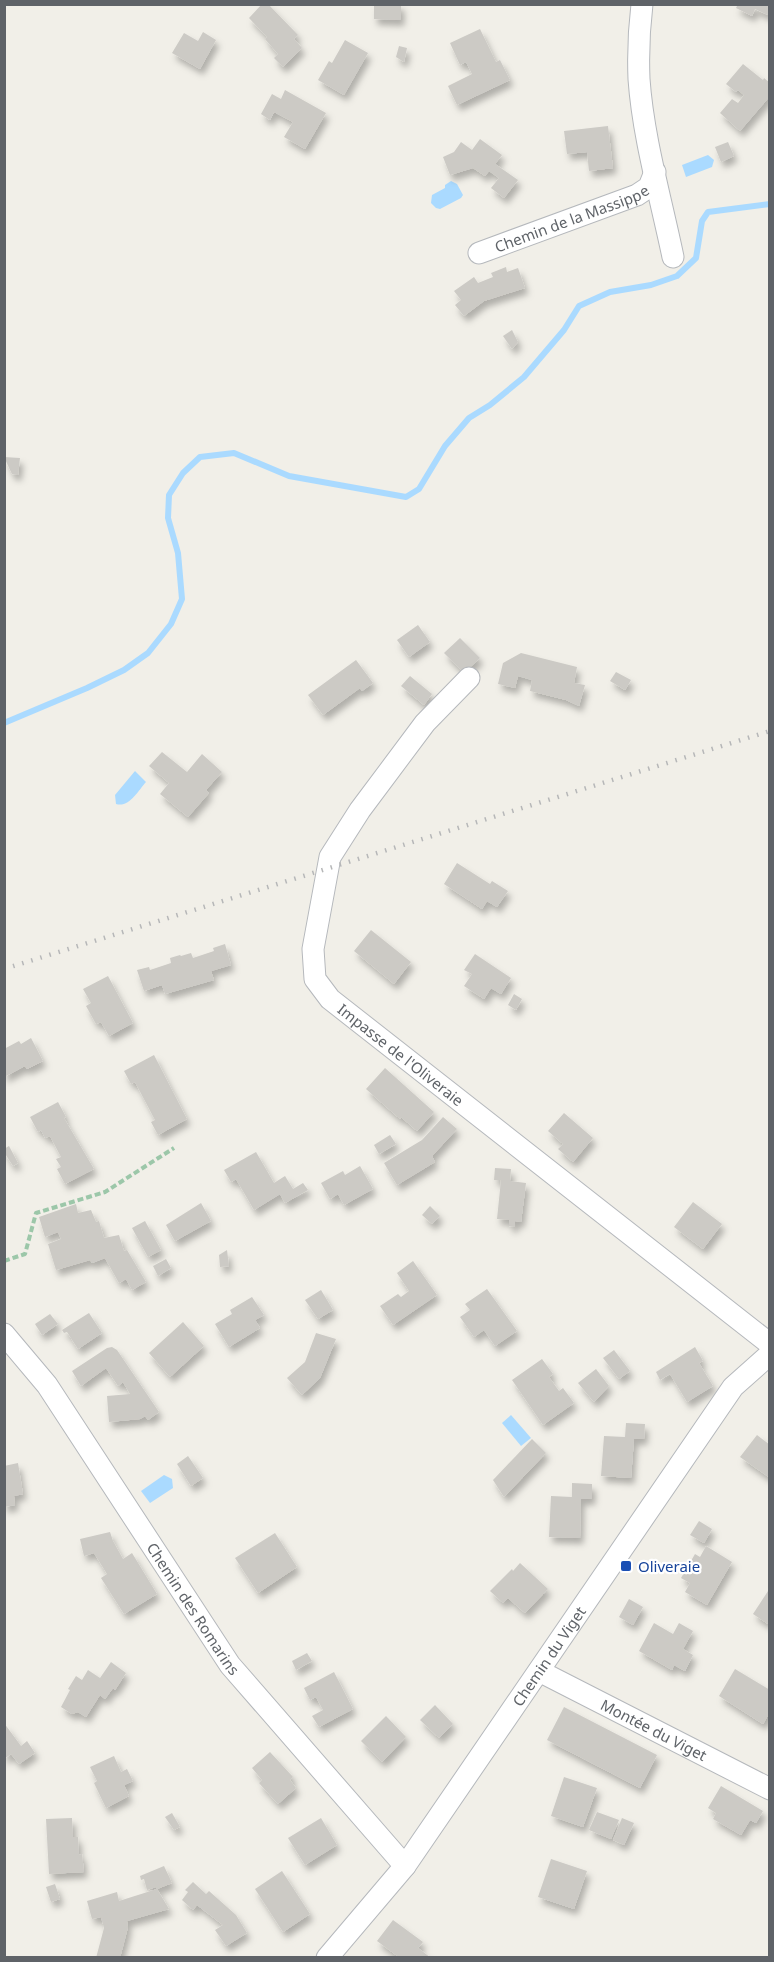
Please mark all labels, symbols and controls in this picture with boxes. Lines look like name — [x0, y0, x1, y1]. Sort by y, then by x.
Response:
street label: Chemin de la Massippe — [492, 180, 653, 256]
street label: Impasse de l'Oliveraie — [334, 999, 468, 1110]
street label: Chemin des Romarins — [143, 1539, 244, 1679]
place label: Oliveraie — [638, 1556, 700, 1576]
marker: Oliveraie — [619, 1559, 633, 1573]
street label: Chemin du Viget — [507, 1602, 590, 1710]
street label: Montée du Viget — [597, 1694, 711, 1765]

